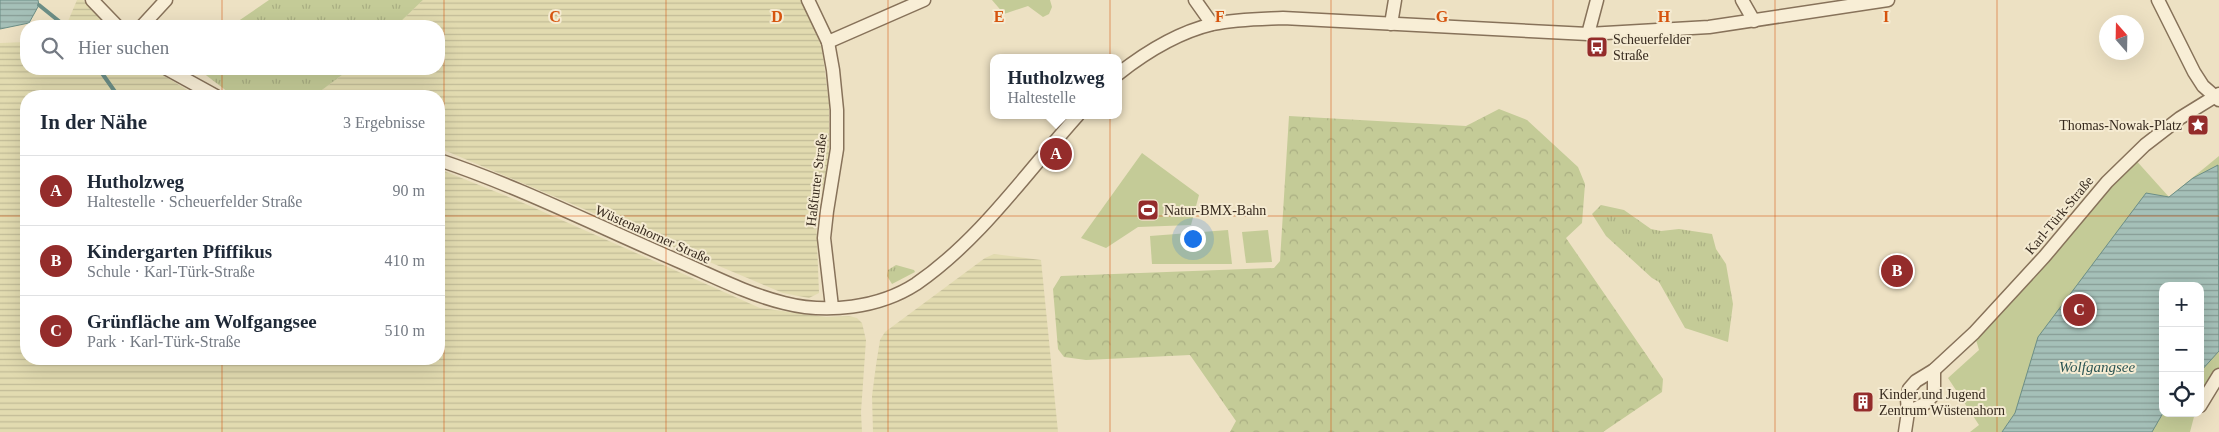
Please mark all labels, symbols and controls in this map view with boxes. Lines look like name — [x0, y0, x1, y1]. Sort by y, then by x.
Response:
text: C — [549, 8, 561, 25]
text: D — [771, 8, 783, 25]
text: E — [994, 8, 1004, 25]
text: F — [1215, 8, 1225, 25]
text: G — [1436, 8, 1449, 25]
text: H — [1658, 8, 1671, 25]
text: I — [1883, 8, 1889, 25]
north arrow — [2099, 15, 2144, 60]
search box — [20, 20, 445, 75]
place label: Scheuerfelder Straße — [1613, 32, 1691, 63]
icon: search — [38, 34, 66, 62]
bus stop icon: Scheuerfelder Straße — [1585, 35, 1609, 59]
text: Hier suchen — [78, 37, 169, 58]
popup — [990, 54, 1122, 119]
text: Hutholzweg — [1007, 67, 1105, 88]
text: Haltestelle — [1007, 89, 1076, 106]
text: In der Nähe — [40, 110, 147, 134]
place icon: Thomas-Nowak-Platz — [2186, 113, 2210, 137]
text: 3 Ergebnisse — [343, 114, 425, 131]
place label: Thomas-Nowak-Platz — [2059, 118, 2182, 133]
street label: Haßfurter Straße — [803, 133, 830, 227]
pin: A — [1040, 135, 1072, 173]
text: Hutholzweg — [87, 171, 184, 192]
street label: Karl-Türk-Straße — [2022, 173, 2096, 257]
text: A — [50, 182, 62, 199]
text: 90 m — [393, 182, 425, 199]
text: Haltestelle · Scheuerfelder Straße — [87, 193, 302, 210]
sports icon: Natur-BMX-Bahn — [1136, 198, 1160, 222]
street label: Wüstenahorner Straße — [593, 202, 713, 267]
place label: Natur-BMX-Bahn — [1164, 203, 1266, 218]
your location — [1180, 226, 1206, 252]
text: Kindergarten Pfiffikus — [87, 241, 272, 262]
text: B — [51, 252, 61, 269]
text: 410 m — [385, 252, 425, 269]
pin: B — [1881, 252, 1913, 290]
text: Schule · Karl-Türk-Straße — [87, 263, 255, 280]
map controls — [2159, 282, 2204, 417]
button: + — [2159, 282, 2204, 327]
pin: C — [2063, 291, 2095, 329]
text: Grünfläche am Wolfgangsee — [87, 311, 317, 332]
text: C — [50, 322, 62, 339]
text: 510 m — [385, 322, 425, 339]
button: − — [2159, 327, 2204, 372]
text: Park · Karl-Türk-Straße — [87, 333, 241, 350]
water label: Wolfgangsee — [2059, 359, 2135, 375]
button: locate — [2159, 372, 2204, 417]
place label: Kinder und Jugend Zentrum Wüstenahorn — [1879, 387, 2005, 418]
building icon: Kinder und Jugend Zentrum Wüstenahorn — [1851, 390, 1875, 414]

